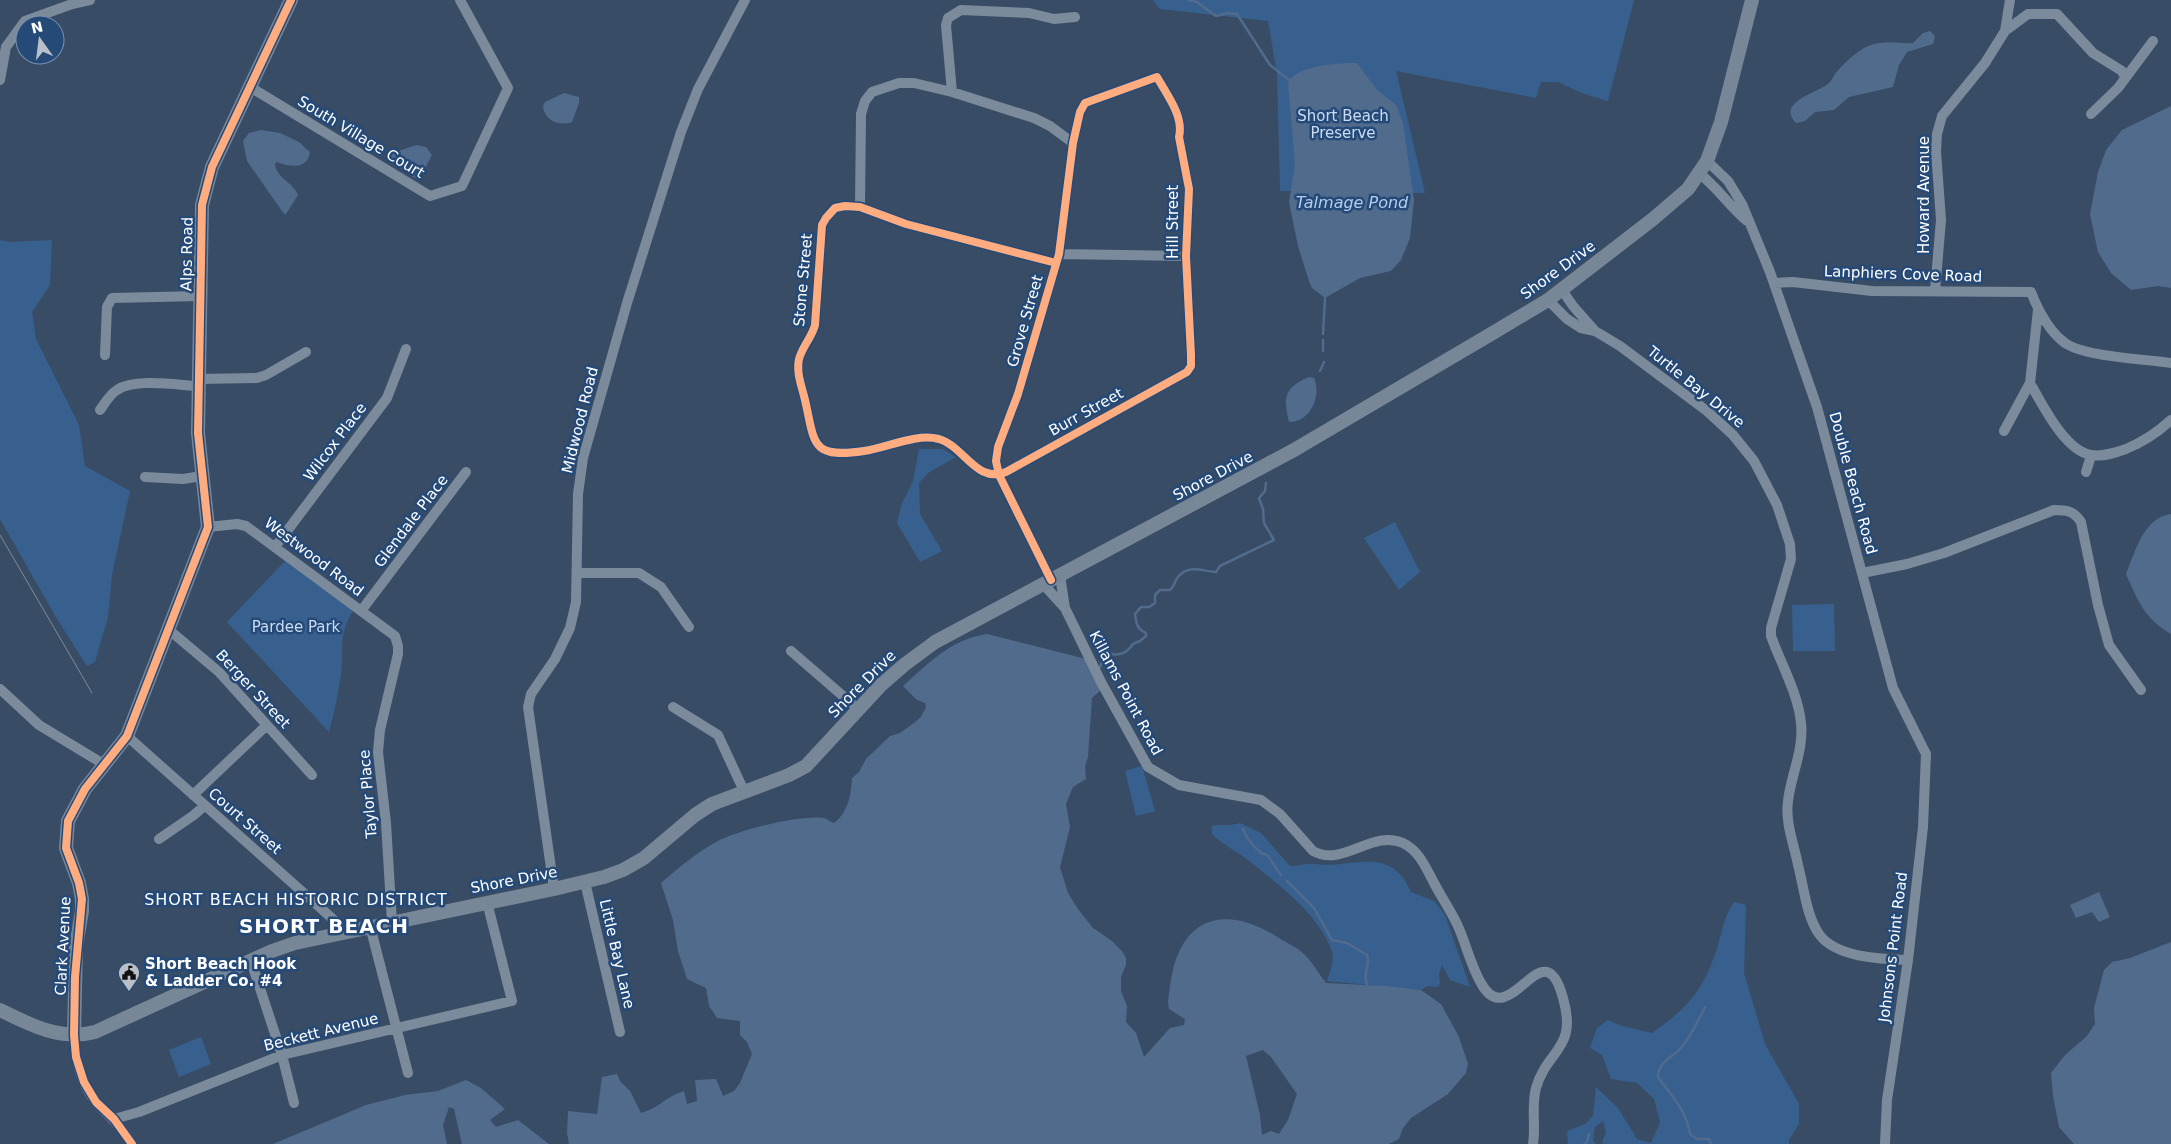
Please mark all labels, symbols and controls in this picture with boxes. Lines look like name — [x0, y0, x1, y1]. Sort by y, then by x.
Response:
north arrow — [15, 15, 65, 65]
text: N — [29, 18, 44, 37]
street label: South Village Court — [294, 92, 428, 182]
park label: Short Beach Preserve — [1297, 107, 1389, 142]
street label: Howard Avenue — [1915, 136, 1933, 254]
street label: Hill Street — [1164, 185, 1182, 259]
water label: Talmage Pond — [1296, 193, 1409, 212]
street label: Alps Road — [177, 217, 197, 291]
street label: Stone Street — [790, 232, 816, 327]
street label: Shore Drive — [1517, 237, 1599, 303]
street label: Lanphiers Cove Road — [1824, 262, 1982, 286]
street label: Grove Street — [1003, 273, 1047, 369]
street label: Turtle Bay Drive — [1643, 342, 1748, 432]
street label: Midwood Road — [558, 365, 602, 475]
street label: Burr Street — [1046, 384, 1126, 440]
street label: Wilcox Place — [300, 399, 370, 485]
street label: Double Beach Road — [1825, 410, 1881, 556]
street label: Shore Drive — [1170, 447, 1256, 505]
street label: Glendale Place — [370, 471, 452, 571]
street label: Westwood Road — [261, 514, 367, 600]
park label: Pardee Park — [252, 618, 341, 636]
street label: Killams Point Road — [1086, 628, 1166, 758]
street label: Berger Street — [212, 646, 294, 732]
street label: Shore Drive — [825, 647, 899, 721]
street label: Taylor Place — [355, 749, 381, 840]
street label: Court Street — [205, 784, 286, 858]
street label: Shore Drive — [469, 863, 559, 897]
street label: Johnsons Point Road — [1875, 871, 1911, 1024]
district label: SHORT BEACH HISTORIC DISTRICT — [144, 890, 448, 909]
street label: Clark Avenue — [51, 896, 75, 996]
street label: Little Bay Lane — [596, 897, 638, 1011]
district label: SHORT BEACH — [239, 914, 409, 938]
place label: Short Beach Hook & Ladder Co. #4 — [145, 955, 297, 990]
public building icon: Short Beach Hook & Ladder Co. #4 — [117, 961, 141, 992]
street label: Beckett Avenue — [262, 1009, 380, 1055]

